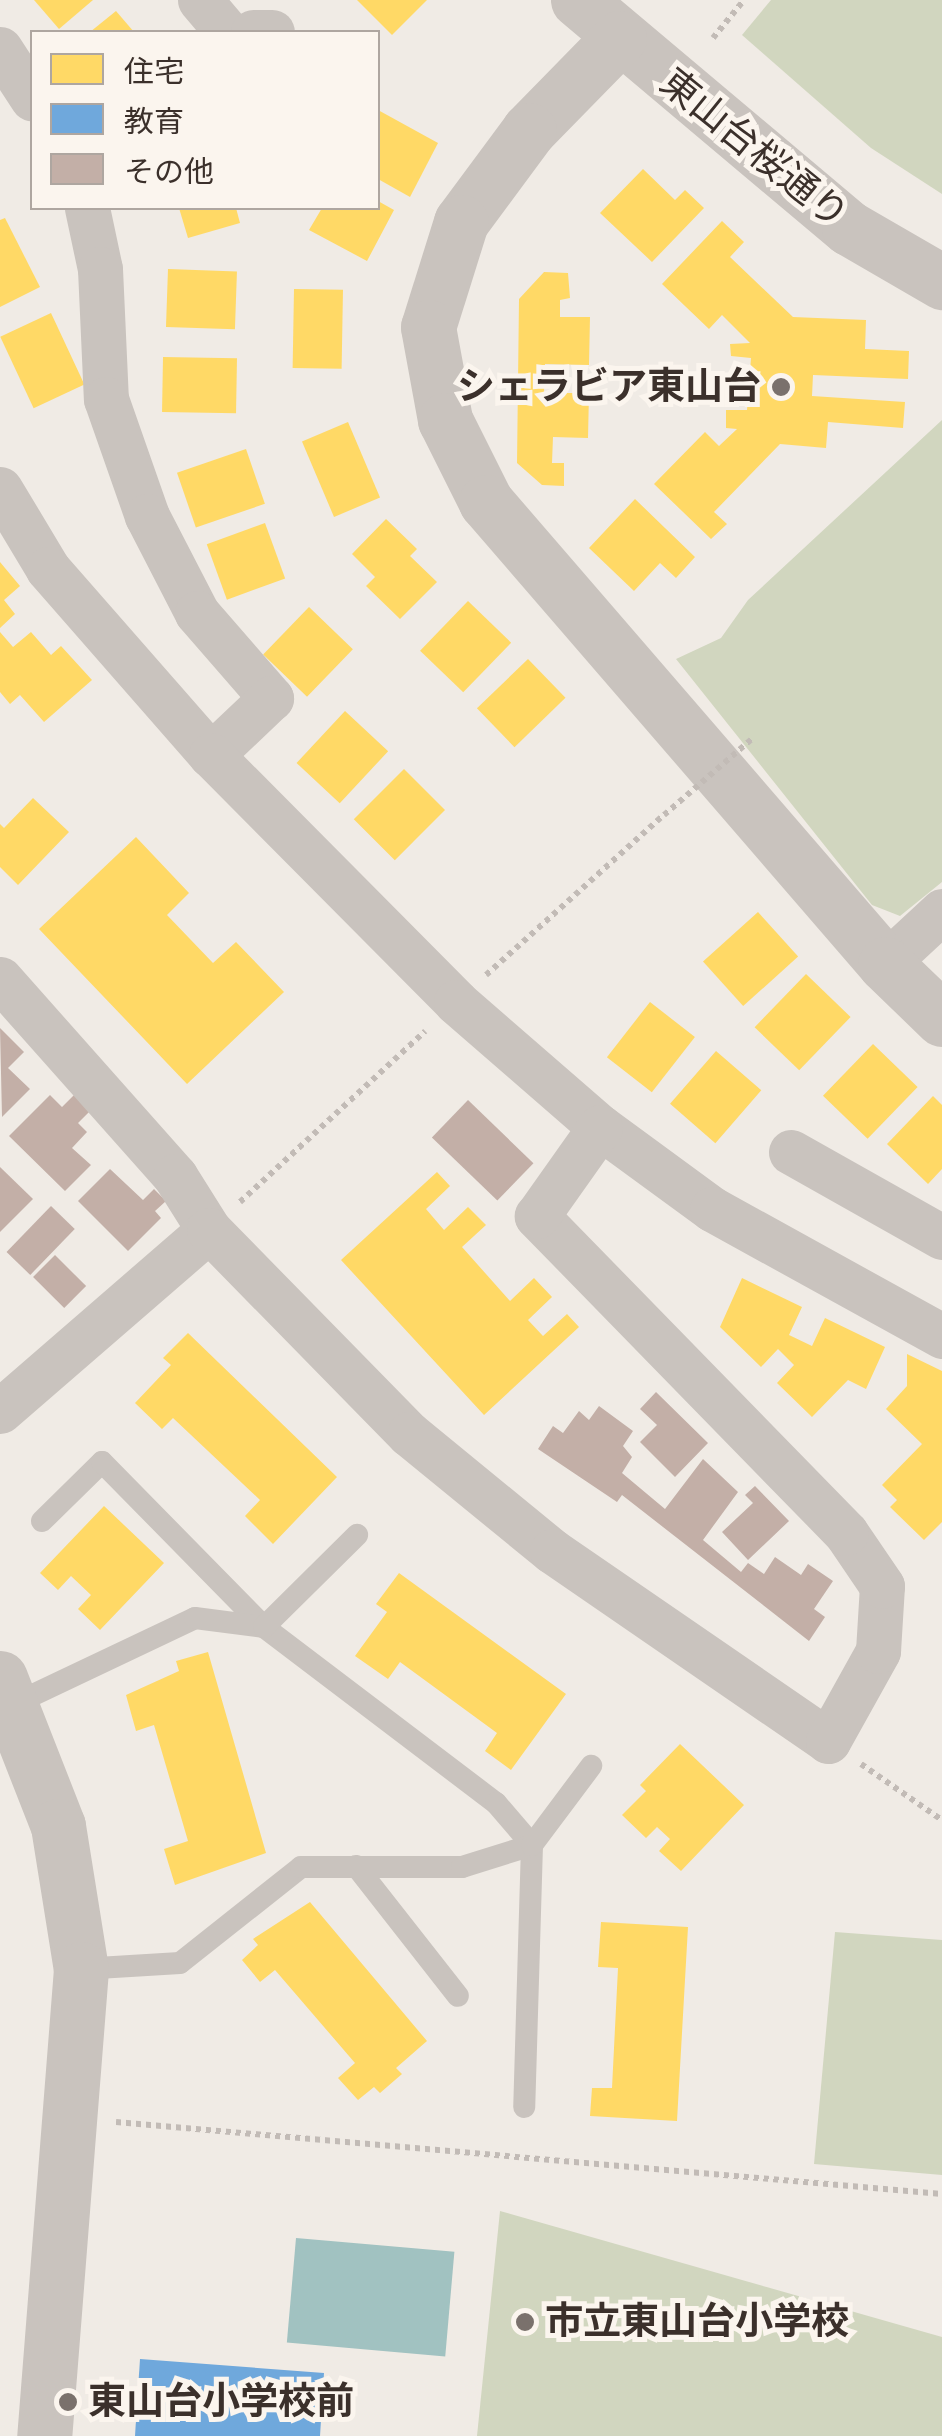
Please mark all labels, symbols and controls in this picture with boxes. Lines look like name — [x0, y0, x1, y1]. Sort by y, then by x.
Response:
legend — [30, 30, 380, 210]
text: 住宅 — [124, 52, 184, 91]
street label: 東山台桜通り — [651, 60, 857, 238]
text: 教育 — [124, 102, 184, 141]
text: その他 — [124, 152, 214, 191]
place label: シェラビア東山台 — [457, 364, 761, 410]
marker: シェラビア東山台 — [770, 376, 792, 398]
place label: 市立東山台小学校 — [545, 2299, 849, 2345]
marker: 市立東山台小学校 — [514, 2311, 536, 2333]
place label: 東山台小学校前 — [88, 2379, 354, 2425]
marker: 東山台小学校前 — [57, 2391, 79, 2413]

